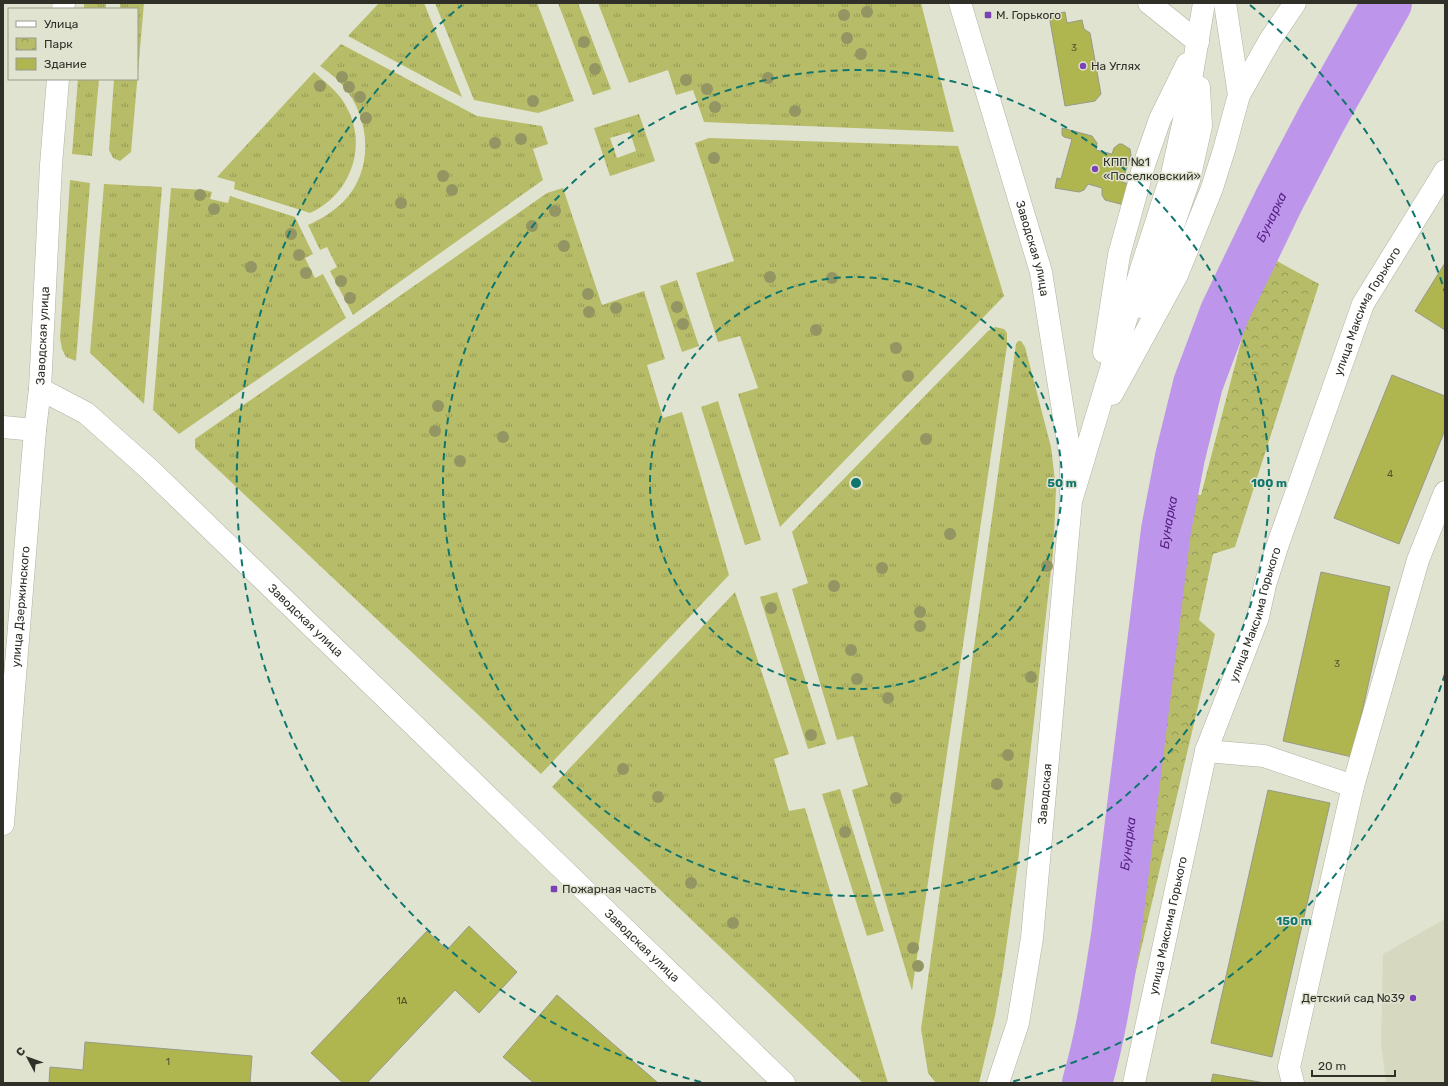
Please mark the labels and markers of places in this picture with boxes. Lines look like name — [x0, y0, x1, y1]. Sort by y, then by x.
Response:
place label: М. Горького — [996, 8, 1061, 22]
marker: М. Горького — [983, 10, 993, 20]
place label: На Углях — [1091, 59, 1141, 73]
marker: На Углях — [1078, 61, 1088, 71]
place label: КПП №1 «Поселковский» — [1103, 155, 1201, 183]
marker: КПП №1 «Поселковский» — [1090, 164, 1100, 174]
centre of rings — [849, 476, 863, 490]
place label: Пожарная часть — [562, 882, 656, 896]
marker: Пожарная часть — [549, 884, 559, 894]
place label: Детский сад №39 — [1301, 991, 1405, 1005]
marker: Детский сад №39 — [1408, 993, 1418, 1003]

